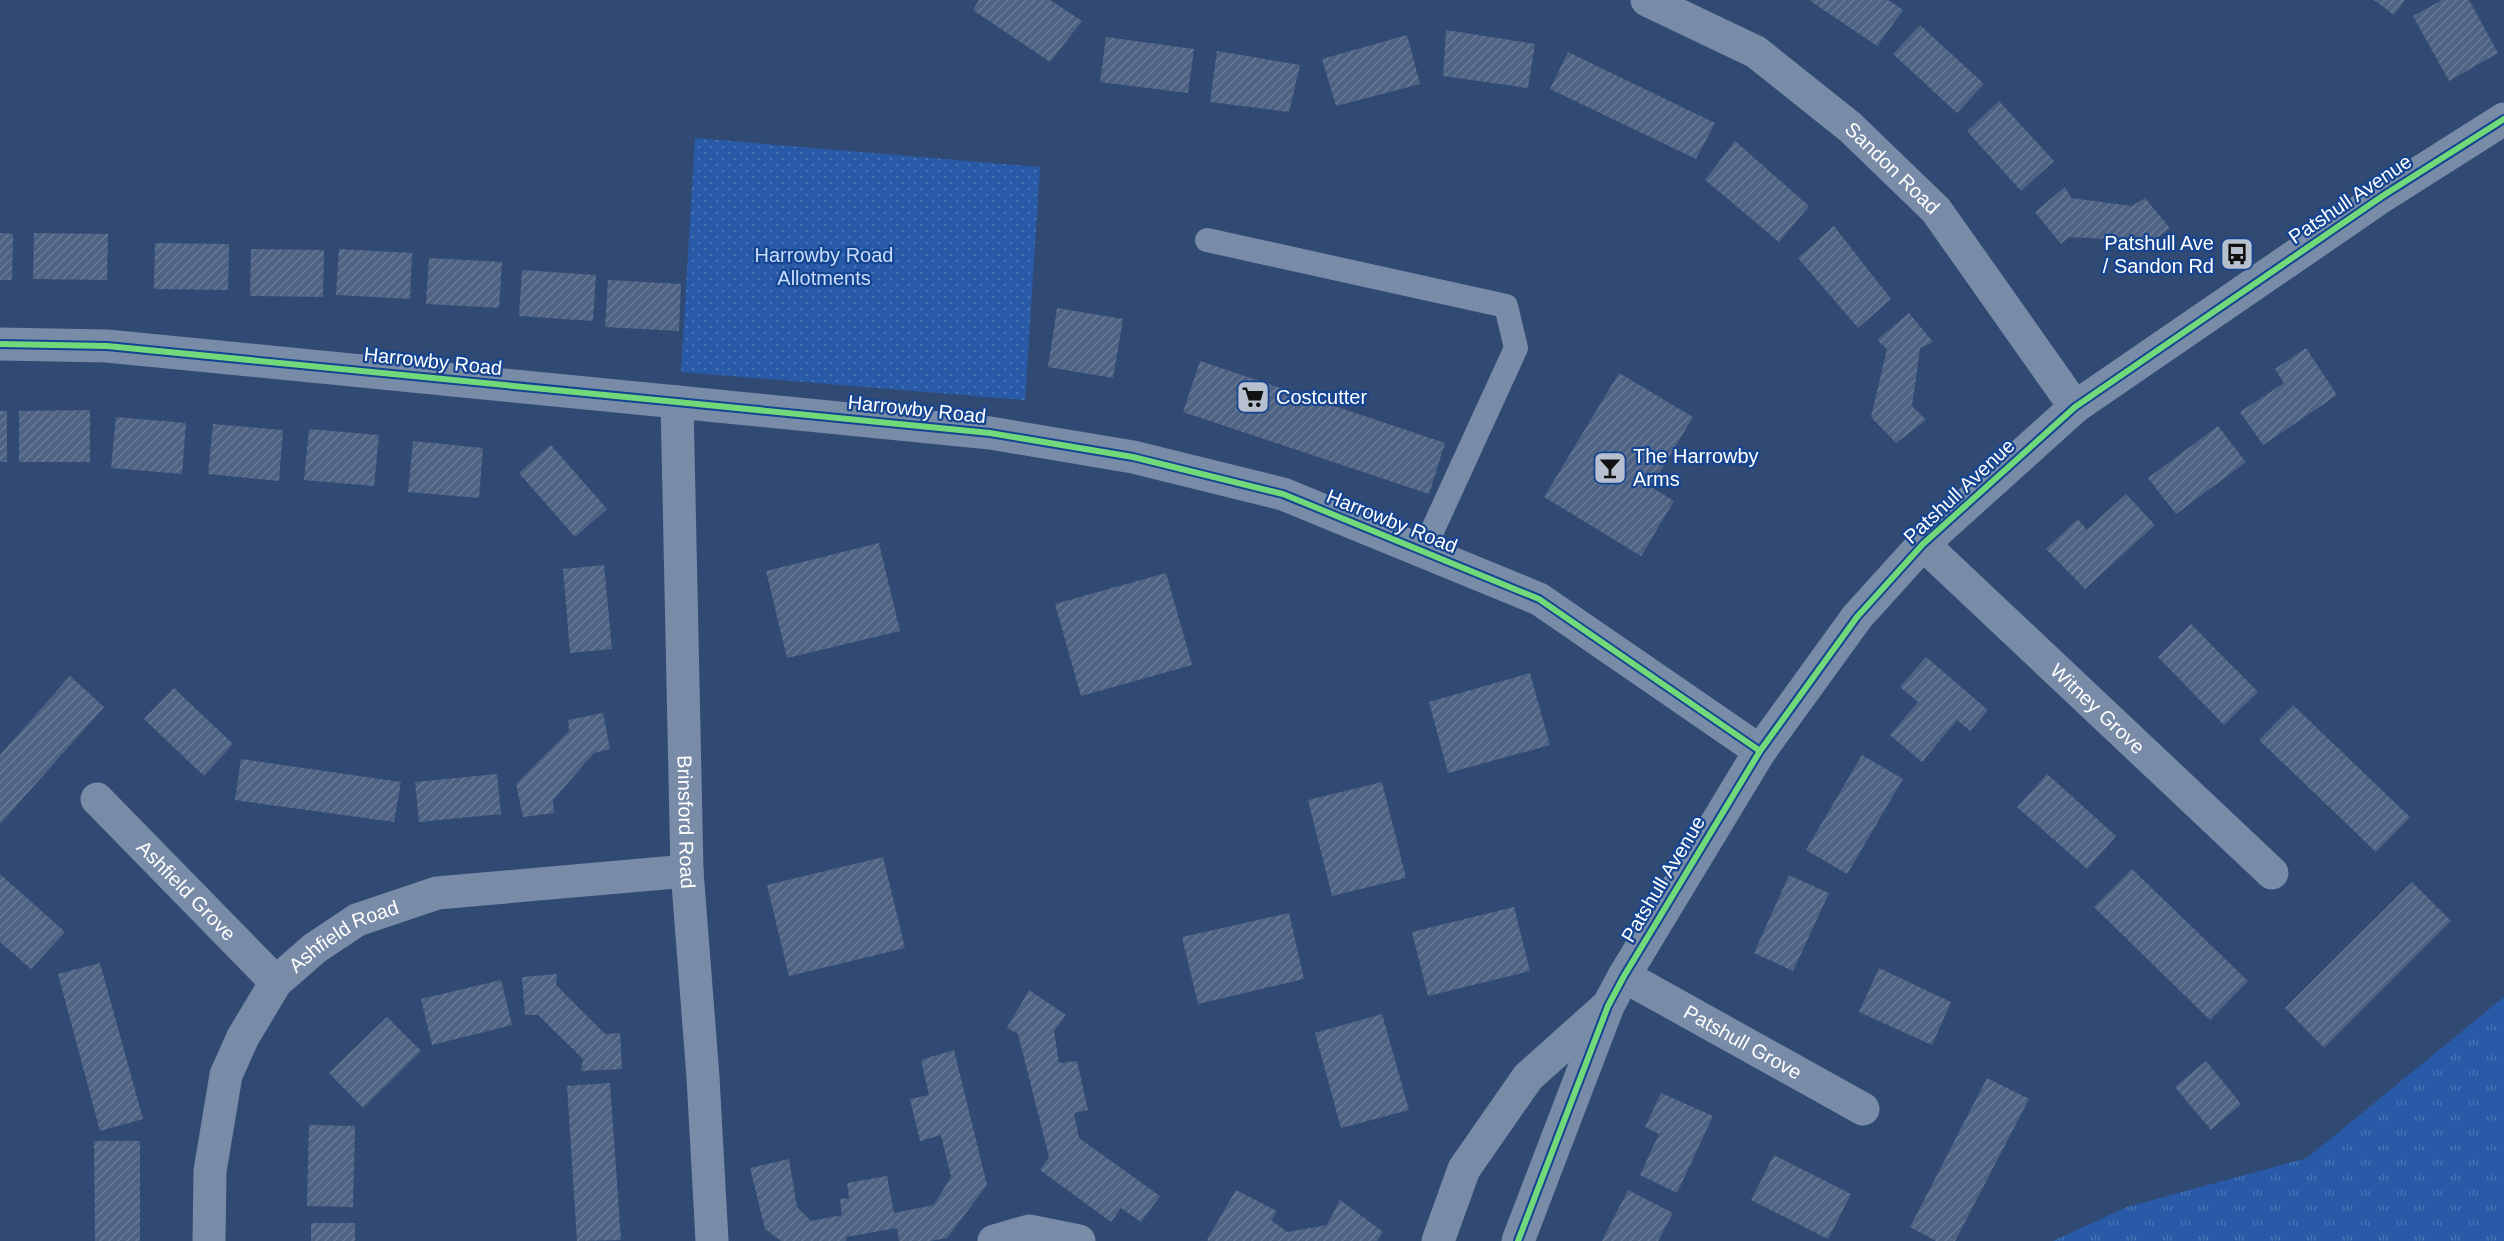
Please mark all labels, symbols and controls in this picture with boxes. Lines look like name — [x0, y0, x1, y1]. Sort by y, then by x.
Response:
street label: Sandon Road — [1841, 118, 1944, 218]
street label: Patshull Avenue — [2285, 150, 2415, 248]
place label: Patshull Ave / Sandon Rd — [2103, 232, 2214, 277]
bus stop icon: Patshull Ave / Sandon Rd — [2219, 236, 2255, 272]
park label: Harrowby Road Allotments — [755, 244, 893, 289]
street label: Harrowby Road — [363, 343, 503, 379]
supermarket icon: Costcutter — [1235, 379, 1271, 415]
place label: Costcutter — [1276, 386, 1367, 408]
street label: Harrowby Road — [847, 391, 987, 427]
street label: Patshull Avenue — [1899, 434, 2019, 548]
place label: The Harrowby Arms — [1633, 445, 1759, 490]
bar icon: The Harrowby Arms — [1592, 450, 1628, 486]
street label: Harrowby Road — [1323, 485, 1461, 557]
street label: Witney Grove — [2046, 659, 2149, 758]
street label: Brinsford Road — [674, 755, 699, 889]
street label: Patshull Avenue — [1617, 812, 1709, 946]
street label: Ashfield Grove — [133, 836, 240, 945]
street label: Ashfield Road — [284, 896, 401, 977]
street label: Patshull Grove — [1680, 1001, 1806, 1084]

